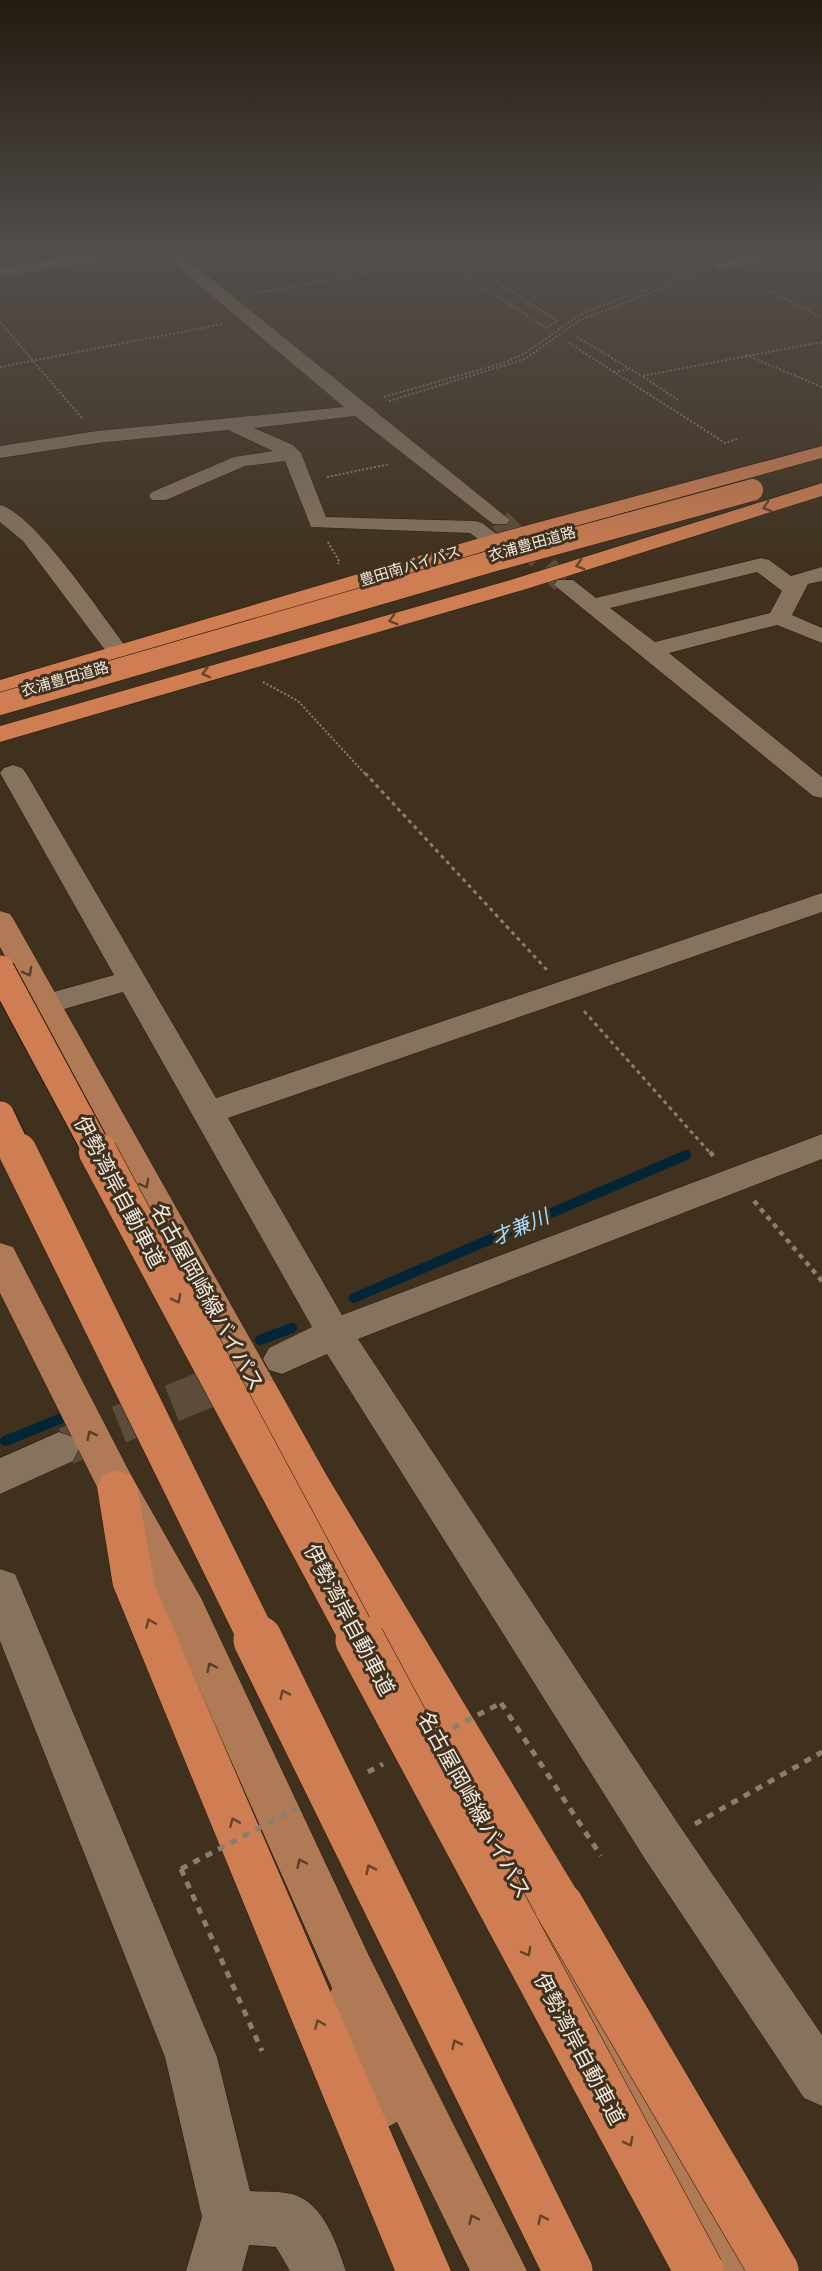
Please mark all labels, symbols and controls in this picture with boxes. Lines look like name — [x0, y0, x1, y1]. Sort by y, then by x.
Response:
one-way arrow — [762, 500, 773, 513]
street label: 衣浦豊田道路 — [486, 522, 577, 564]
street label: 豊田南バイパス — [357, 541, 462, 589]
one-way arrow — [575, 558, 586, 570]
one-way arrow — [388, 613, 399, 625]
street label: 衣浦豊田道路 — [19, 657, 110, 699]
one-way arrow — [201, 666, 211, 678]
one-way arrow — [21, 965, 32, 976]
street label: 伊勢湾岸自動車道 — [69, 1111, 171, 1272]
one-way arrow — [138, 1178, 150, 1188]
street label: 名古屋岡崎線バイパス — [146, 1199, 270, 1394]
water label: 才兼川 — [487, 1203, 554, 1249]
one-way arrow — [170, 1293, 181, 1303]
one-way arrow — [87, 1430, 98, 1441]
street label: 伊勢湾岸自動車道 — [299, 1539, 401, 1700]
one-way arrow — [145, 1618, 157, 1629]
one-way arrow — [207, 1662, 219, 1673]
one-way arrow — [280, 1689, 291, 1700]
street label: 名古屋岡崎線バイパス — [413, 1707, 537, 1902]
one-way arrow — [229, 1817, 241, 1828]
one-way arrow — [296, 1859, 308, 1870]
one-way arrow — [366, 1864, 377, 1875]
one-way arrow — [520, 1945, 531, 1956]
street label: 伊勢湾岸自動車道 — [529, 1968, 631, 2129]
one-way arrow — [314, 2019, 326, 2030]
one-way arrow — [452, 2039, 464, 2050]
one-way arrow — [622, 2136, 633, 2146]
one-way arrow — [469, 2214, 481, 2225]
one-way arrow — [538, 2214, 550, 2225]

